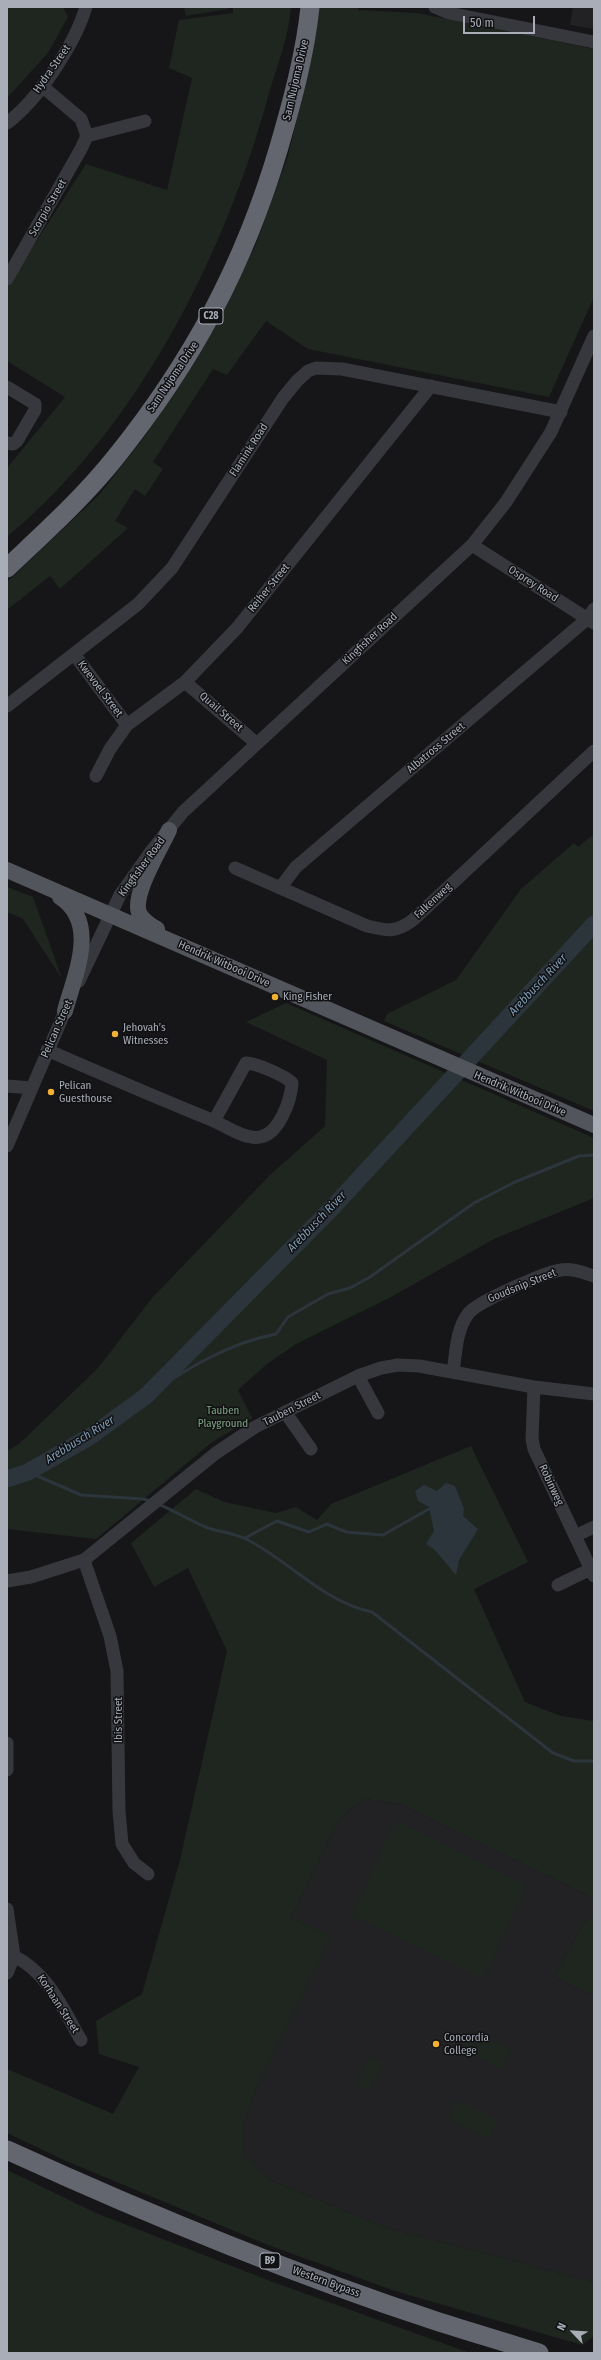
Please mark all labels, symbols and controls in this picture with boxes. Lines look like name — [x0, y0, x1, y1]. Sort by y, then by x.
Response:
scale bar — [465, 8, 537, 34]
text: 50 m — [470, 16, 494, 30]
street label: Sam Nujoma Drive — [280, 38, 312, 122]
street label: Hydra Street — [31, 42, 73, 96]
street label: Scorpio Street — [26, 177, 70, 239]
road number: C28 — [199, 308, 223, 324]
street label: Sam Nujoma Drive — [144, 339, 202, 415]
street label: Flamink Road — [227, 421, 271, 479]
street label: Reiher Street — [245, 561, 293, 615]
street label: Osprey Road — [506, 563, 560, 605]
street label: Kingfisher Road — [340, 610, 400, 668]
street label: Kwevoel Street — [75, 658, 125, 720]
street label: Quail Street — [197, 690, 245, 734]
street label: Albatross Street — [404, 720, 468, 776]
street label: Kingfisher Road — [116, 835, 168, 899]
street label: Falkenweg — [412, 880, 454, 922]
street label: Hendrik Witbooi Drive — [176, 938, 272, 990]
water label: Arebbusch River — [506, 951, 570, 1019]
place label: King Fisher — [283, 990, 332, 1004]
marker: King Fisher — [270, 992, 280, 1002]
street label: Pelican Street — [38, 998, 76, 1060]
place label: Jehovah’s Witnesses — [123, 1021, 168, 1047]
marker: Jehovah’s Witnesses — [110, 1029, 120, 1039]
street label: Hendrik Witbooi Drive — [472, 1069, 568, 1119]
place label: Pelican Guesthouse — [59, 1079, 112, 1105]
marker: Pelican Guesthouse — [46, 1087, 56, 1097]
water label: Arebbusch River — [285, 1189, 349, 1255]
street label: Goudsnip Street — [486, 1266, 558, 1306]
street label: Tauben Street — [261, 1389, 323, 1429]
park label: Tauben Playground — [198, 1404, 248, 1430]
water label: Arebbusch River — [43, 1413, 117, 1467]
street label: Robinweg — [536, 1462, 566, 1508]
street label: Ibis Street — [112, 1697, 126, 1743]
street label: Korhaan Street — [34, 1972, 82, 2036]
place label: Concordia College — [444, 2031, 489, 2057]
marker: Concordia College — [431, 2039, 441, 2049]
road number: B9 — [260, 2253, 280, 2269]
street label: Western Bypass — [291, 2264, 361, 2300]
north arrow — [553, 2312, 593, 2352]
text: N — [554, 2321, 569, 2332]

